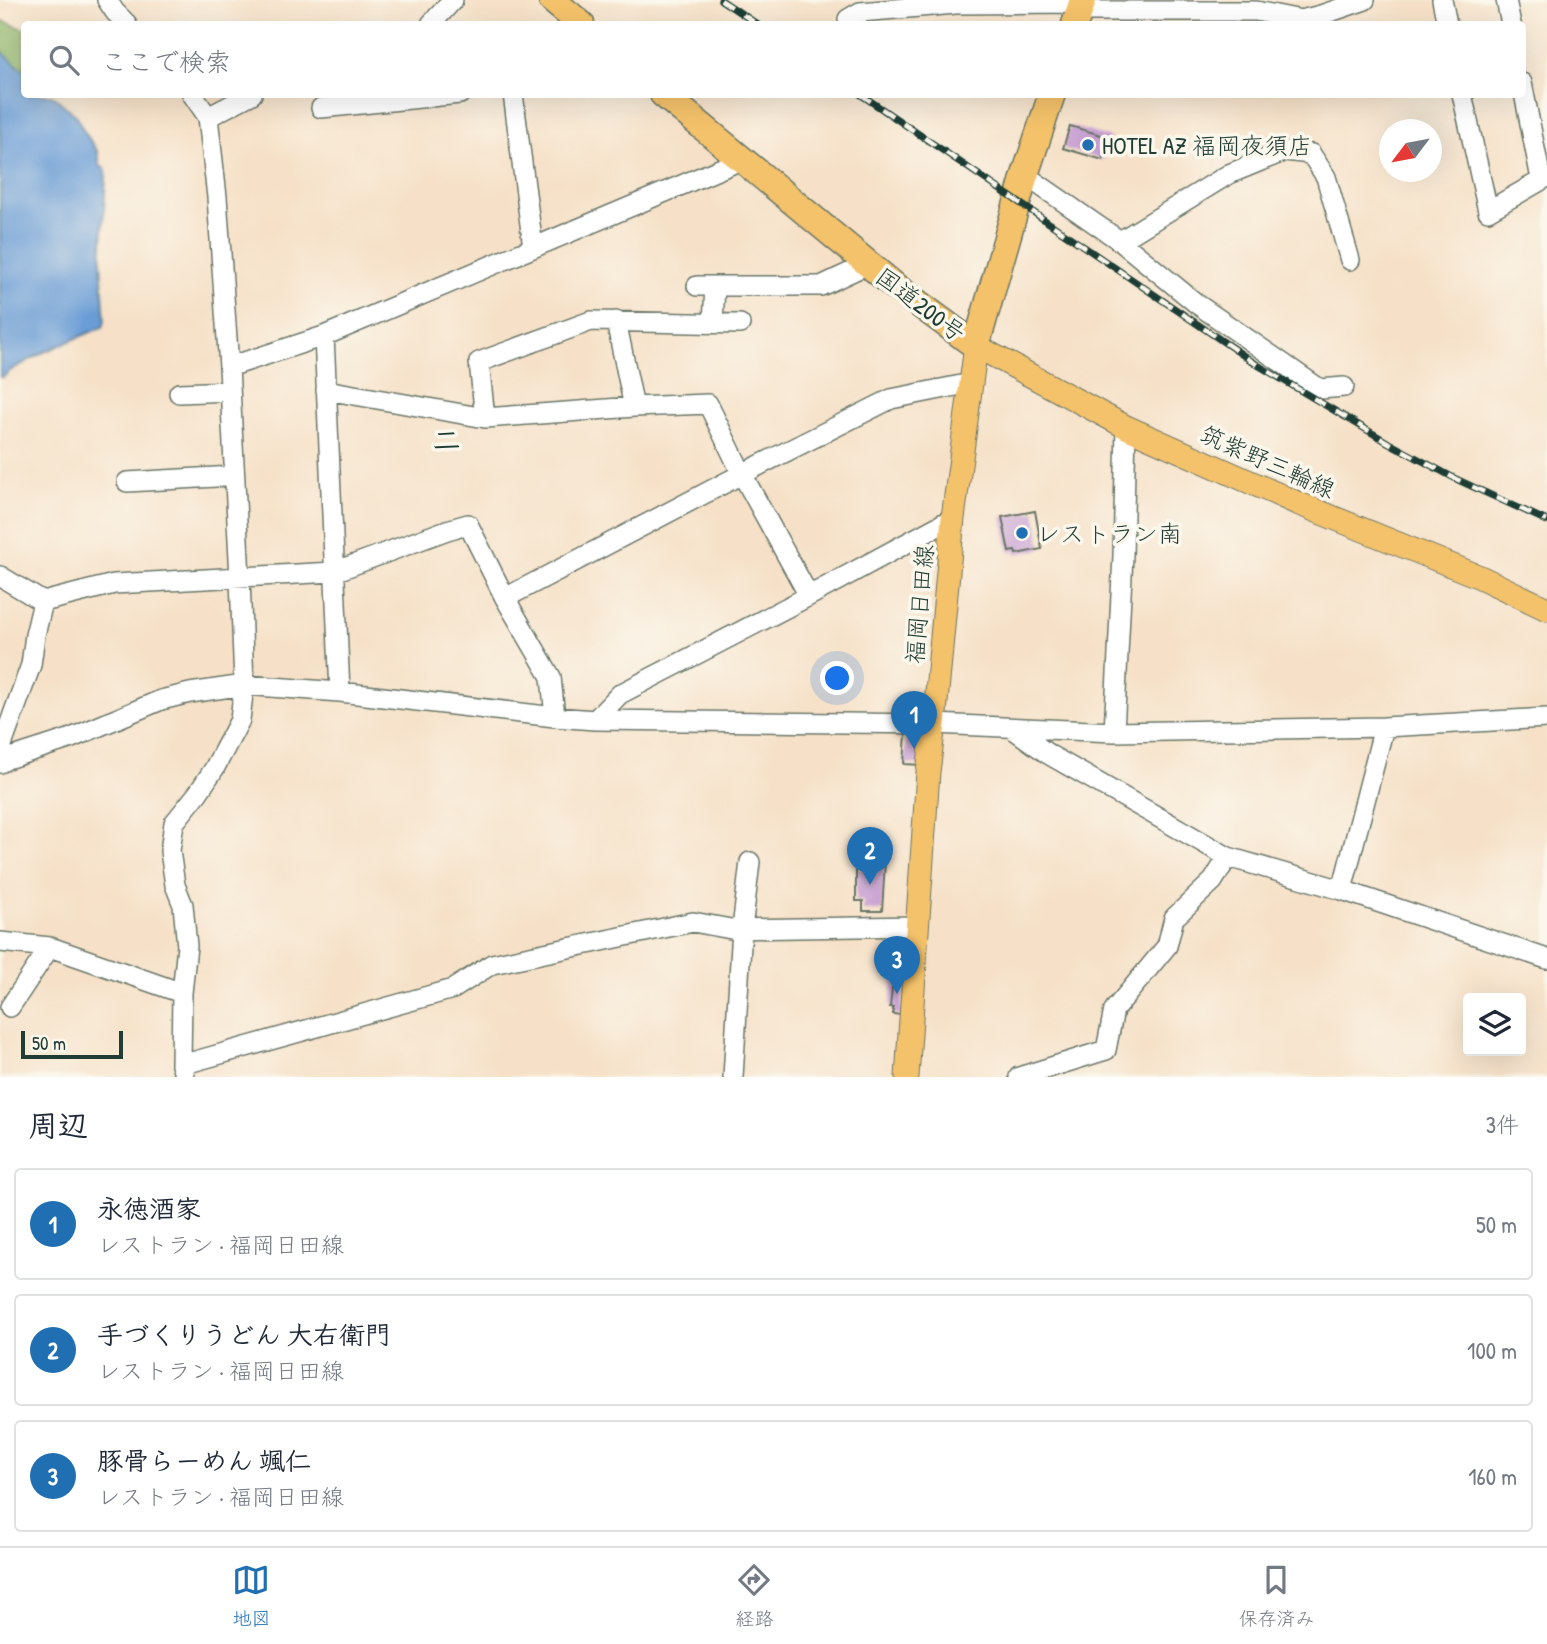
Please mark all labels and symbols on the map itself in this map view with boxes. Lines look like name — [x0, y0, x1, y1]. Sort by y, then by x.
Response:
north arrow — [1379, 119, 1442, 182]
place label: HOTEL AZ 福岡夜須店 — [1102, 129, 1312, 161]
marker: HOTEL AZ 福岡夜須店 — [1080, 137, 1096, 153]
street label: 国道200号 — [870, 260, 972, 348]
street label: 筑紫野三輪線 — [1196, 417, 1340, 505]
district label: 二 — [433, 421, 461, 459]
place label: レストラン南 — [1036, 517, 1182, 549]
marker: レストラン南 — [1014, 525, 1030, 541]
street label: 福岡日田線 — [898, 543, 940, 665]
your location — [820, 661, 854, 695]
pin: 1 — [891, 691, 937, 749]
pin: 2 — [847, 827, 893, 885]
pin: 3 — [874, 936, 920, 994]
scale bar — [21, 1028, 122, 1060]

